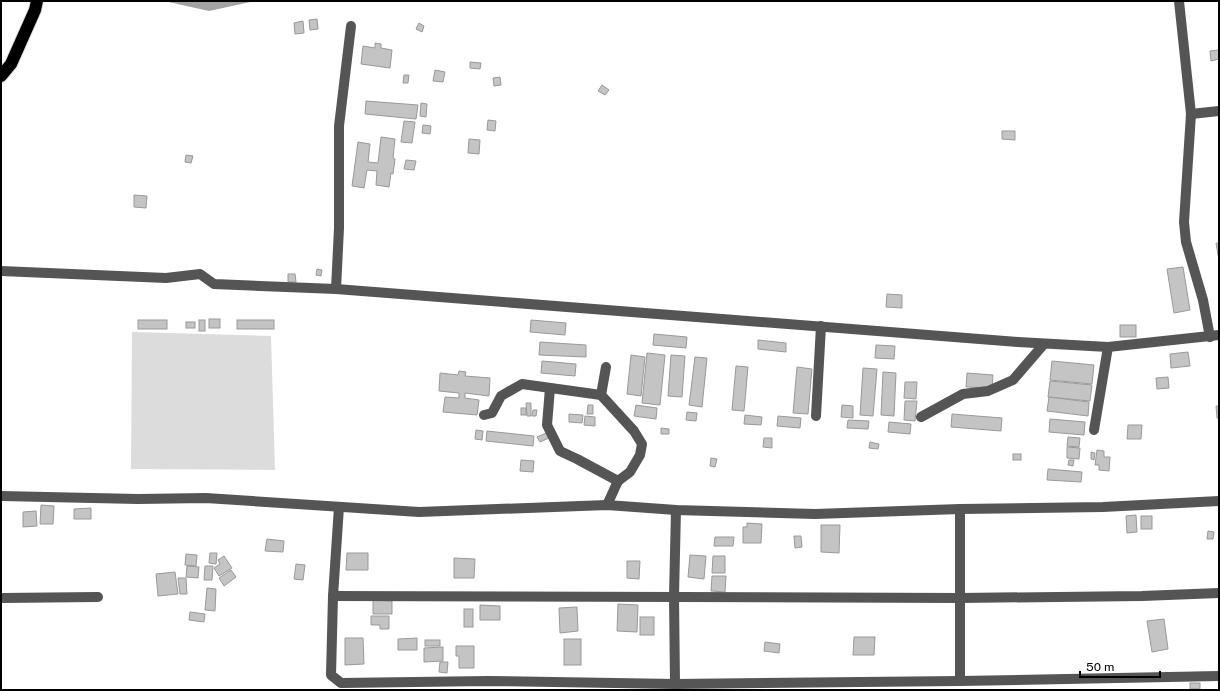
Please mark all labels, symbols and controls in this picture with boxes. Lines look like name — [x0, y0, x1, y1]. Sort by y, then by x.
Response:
scale bar — [1080, 653, 1160, 679]
text: 50 m — [1086, 660, 1114, 674]

